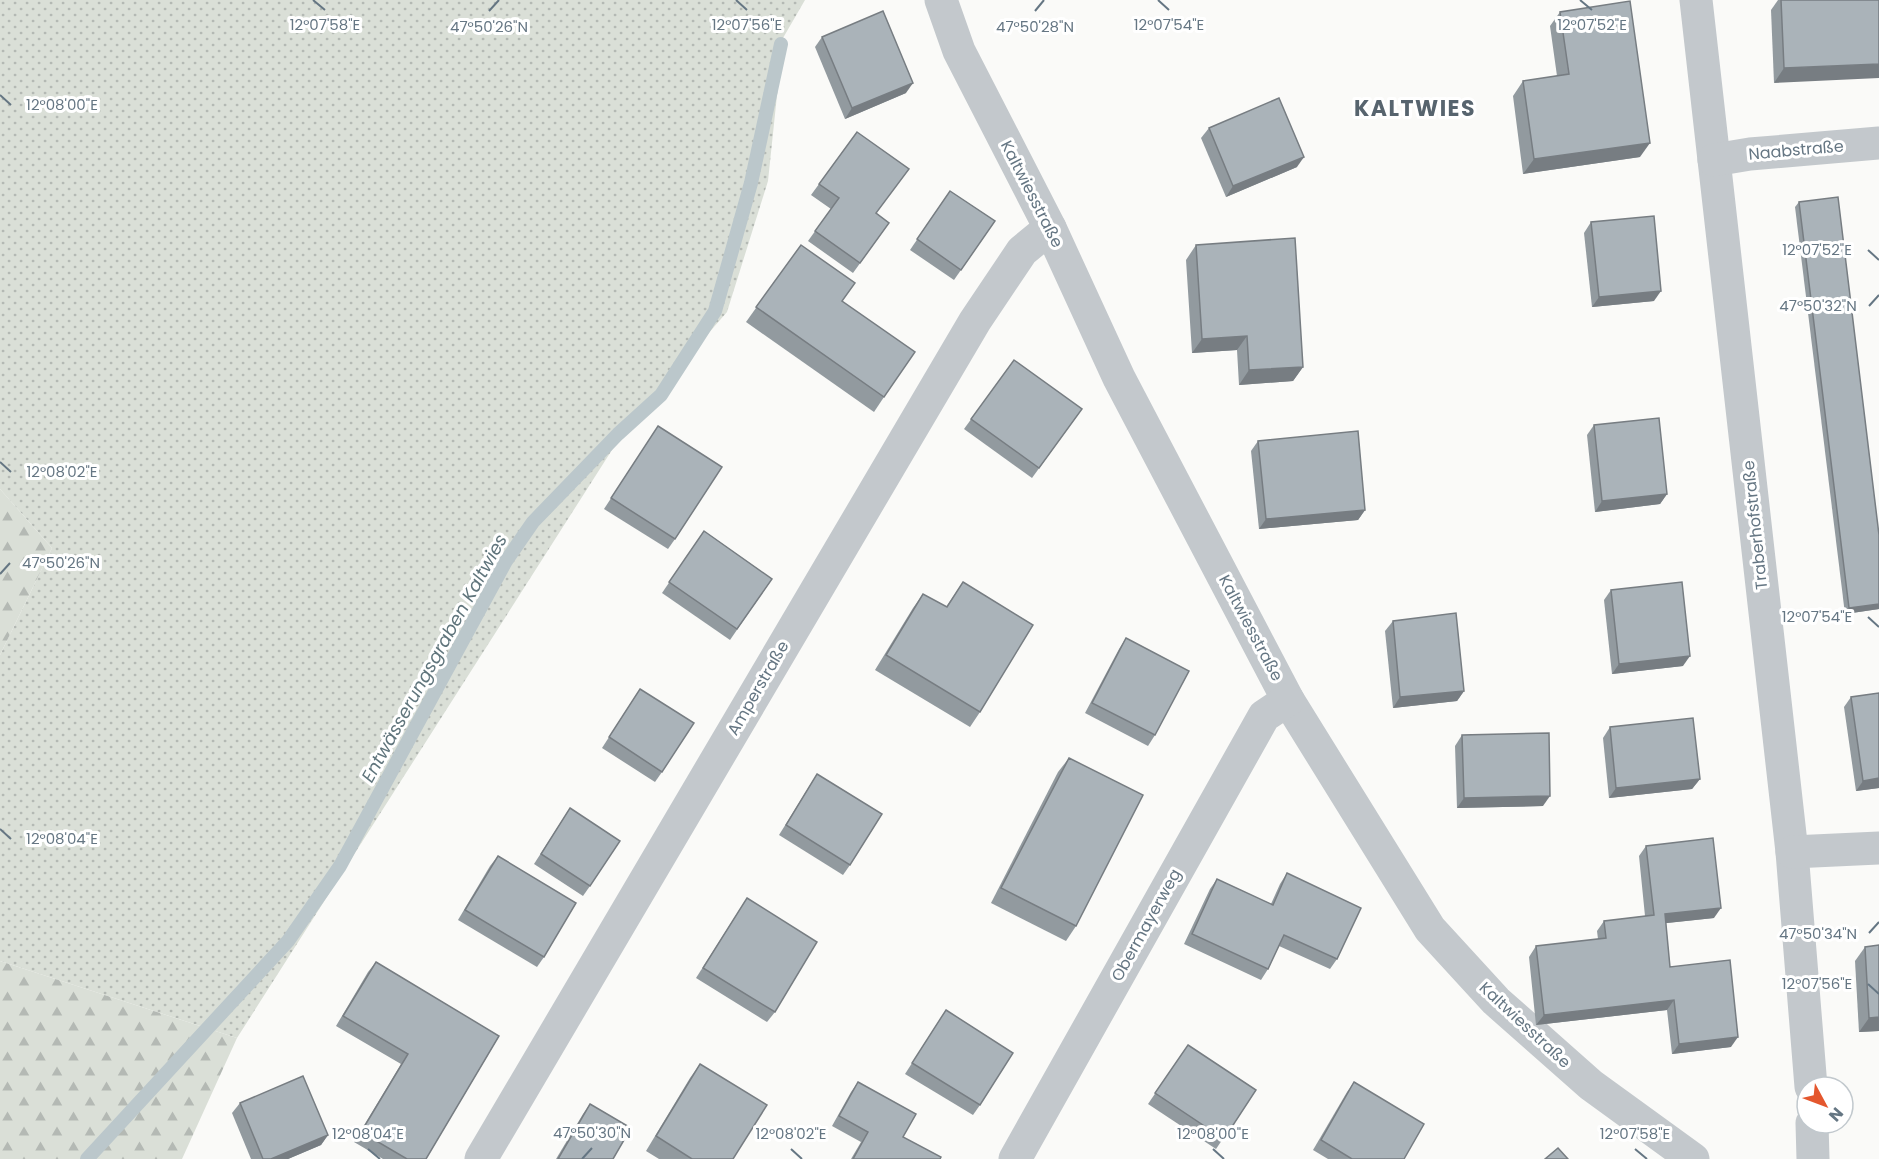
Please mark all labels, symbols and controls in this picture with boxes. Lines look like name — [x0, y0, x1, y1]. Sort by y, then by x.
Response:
text: 12°07'58"E — [290, 14, 360, 35]
text: 12°07'56"E — [712, 14, 782, 35]
text: 12°07'54"E — [1134, 14, 1204, 35]
text: 12°07'52"E — [1557, 14, 1627, 35]
text: 47°50'26"N — [450, 16, 528, 37]
text: 47°50'28"N — [996, 16, 1074, 37]
district label: KALTWIES — [1354, 93, 1476, 124]
text: 12°08'00"E — [26, 94, 98, 115]
street label: Naabstraße — [1747, 134, 1845, 166]
street label: Kaltwiesstraße — [995, 137, 1069, 252]
text: 12°07'52"E — [1782, 239, 1852, 260]
text: 47°50'32"N — [1779, 295, 1857, 316]
street label: Traberhofstraße — [1737, 459, 1773, 591]
text: 12°08'02"E — [27, 461, 97, 482]
water label: Entwässerungsgraben Kaltwies — [355, 529, 513, 787]
text: 47°50'26"N — [22, 552, 100, 573]
street label: Kaltwiesstraße — [1213, 571, 1289, 685]
text: 12°07'54"E — [1782, 606, 1852, 627]
street label: Amperstraße — [722, 636, 794, 740]
text: 12°08'04"E — [26, 828, 98, 849]
street label: Obermayerweg — [1106, 865, 1186, 985]
text: 47°50'34"N — [1779, 923, 1857, 944]
text: 12°07'56"E — [1782, 973, 1852, 994]
street label: Kaltwiesstraße — [1474, 977, 1576, 1073]
north arrow — [1795, 1075, 1855, 1135]
text: N — [1823, 1102, 1849, 1127]
text: 47°50'30"N — [553, 1122, 631, 1143]
text: 12°08'04"E — [332, 1123, 404, 1144]
text: 12°08'02"E — [756, 1123, 826, 1144]
text: 12°08'00"E — [1177, 1123, 1249, 1144]
text: 12°07'58"E — [1600, 1123, 1670, 1144]

